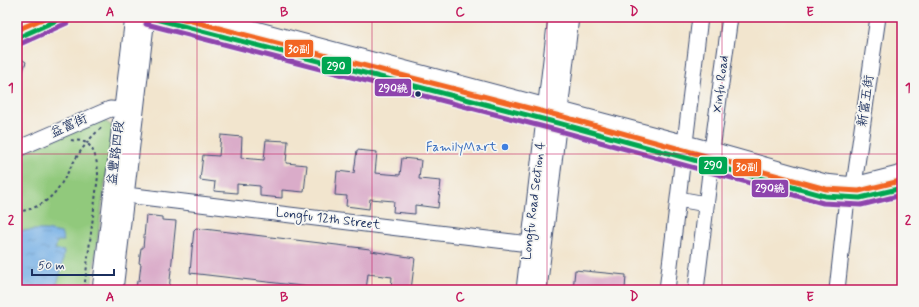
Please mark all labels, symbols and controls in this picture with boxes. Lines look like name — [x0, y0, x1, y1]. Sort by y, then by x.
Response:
text: A — [106, 4, 114, 21]
text: B — [280, 4, 289, 21]
text: C — [455, 4, 465, 21]
text: D — [630, 4, 639, 21]
text: E — [806, 4, 814, 21]
line badge: 30副 — [284, 39, 314, 58]
text: 30副 — [288, 43, 310, 57]
street label: Xinfu Road — [709, 55, 733, 113]
line badge: 290 — [321, 56, 352, 75]
text: 290 — [327, 60, 346, 74]
street label: 新富五街 — [854, 74, 878, 128]
line badge: 290繞 — [374, 78, 412, 97]
text: 1 — [8, 80, 14, 97]
text: 1 — [905, 80, 911, 97]
text: 290繞 — [378, 82, 408, 96]
unlabelled marker — [413, 89, 423, 99]
street label: 益富街 — [48, 110, 90, 142]
street label: 益豐路四段 — [104, 120, 128, 186]
place label: FamilyMart — [426, 139, 497, 156]
street label: Longfu Road Section 4 — [518, 140, 551, 261]
marker: FamilyMart — [500, 142, 510, 152]
line badge: 290 — [698, 156, 728, 175]
line badge: 30副 — [732, 158, 762, 177]
text: 290 — [704, 159, 723, 173]
text: 30副 — [736, 161, 758, 175]
line badge: 290繞 — [751, 179, 789, 198]
text: 290繞 — [755, 182, 785, 196]
street label: Longfu 12th Street — [275, 204, 382, 235]
text: 2 — [8, 212, 15, 229]
text: 2 — [905, 212, 912, 229]
scale bar — [32, 251, 114, 277]
text: 50 m — [38, 258, 65, 274]
text: A — [106, 289, 114, 306]
text: B — [280, 289, 289, 306]
text: C — [455, 289, 465, 306]
text: D — [630, 289, 639, 306]
text: E — [806, 289, 814, 306]

